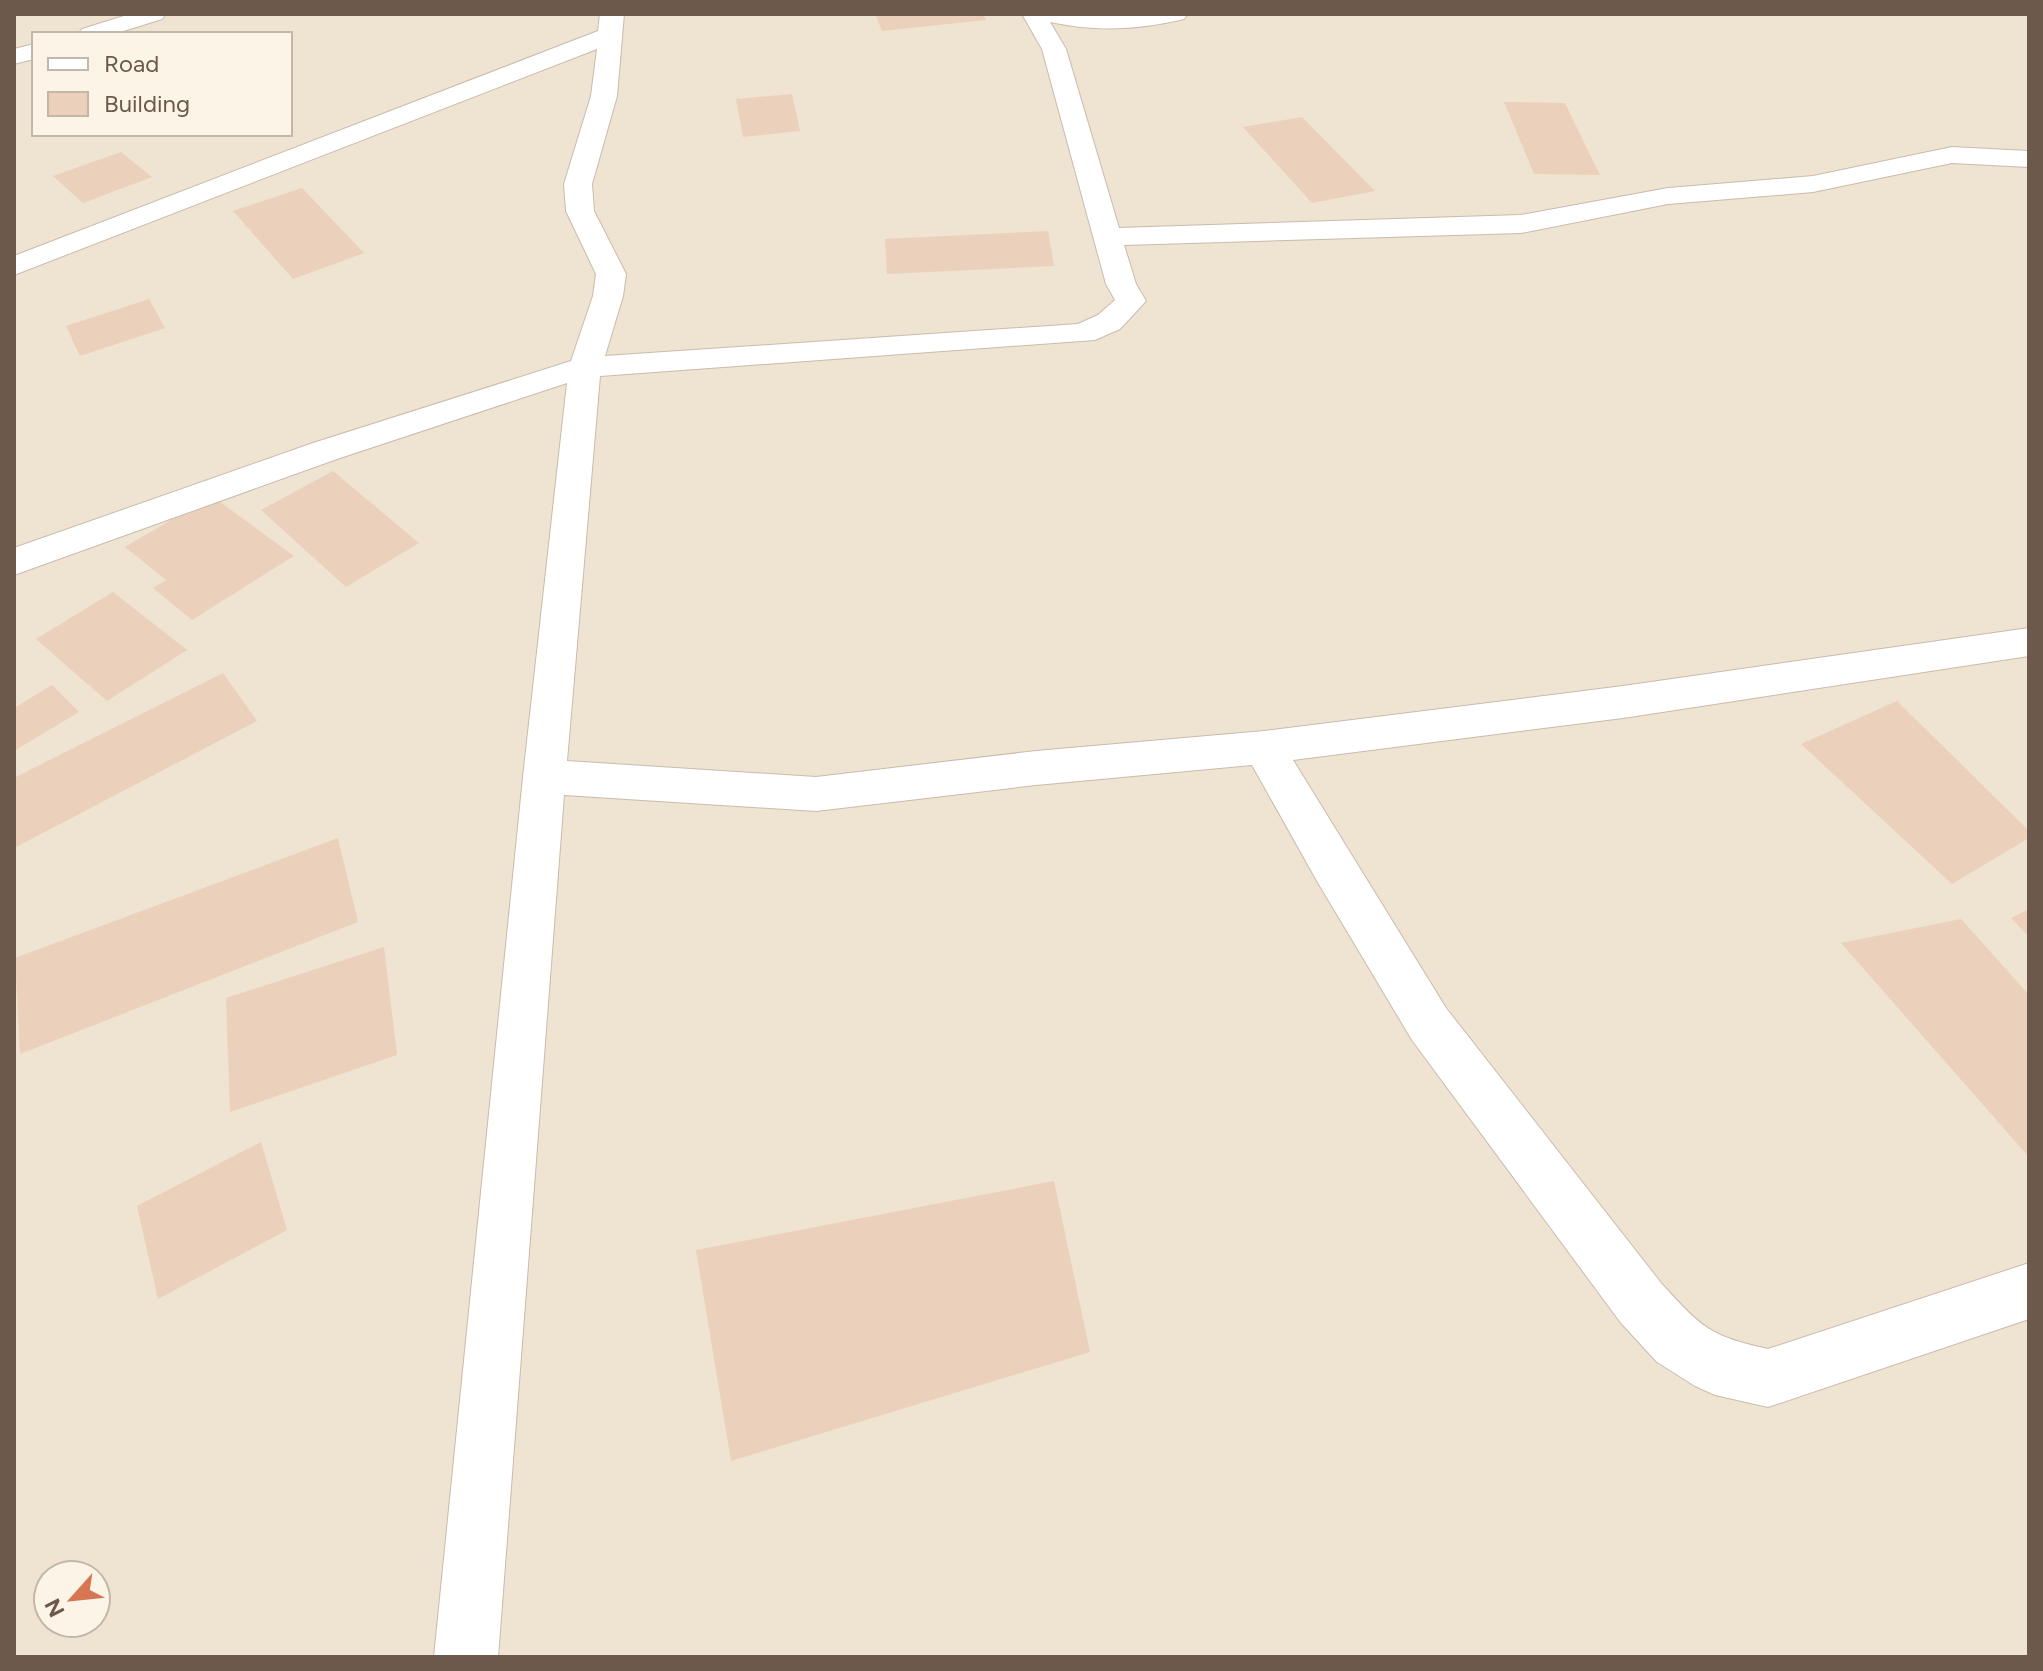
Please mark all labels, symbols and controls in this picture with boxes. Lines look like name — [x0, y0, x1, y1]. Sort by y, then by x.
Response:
legend — [32, 32, 292, 136]
text: Road — [104, 49, 159, 78]
text: Building — [104, 89, 190, 118]
north arrow — [32, 1559, 112, 1639]
text: N — [39, 1594, 71, 1622]

